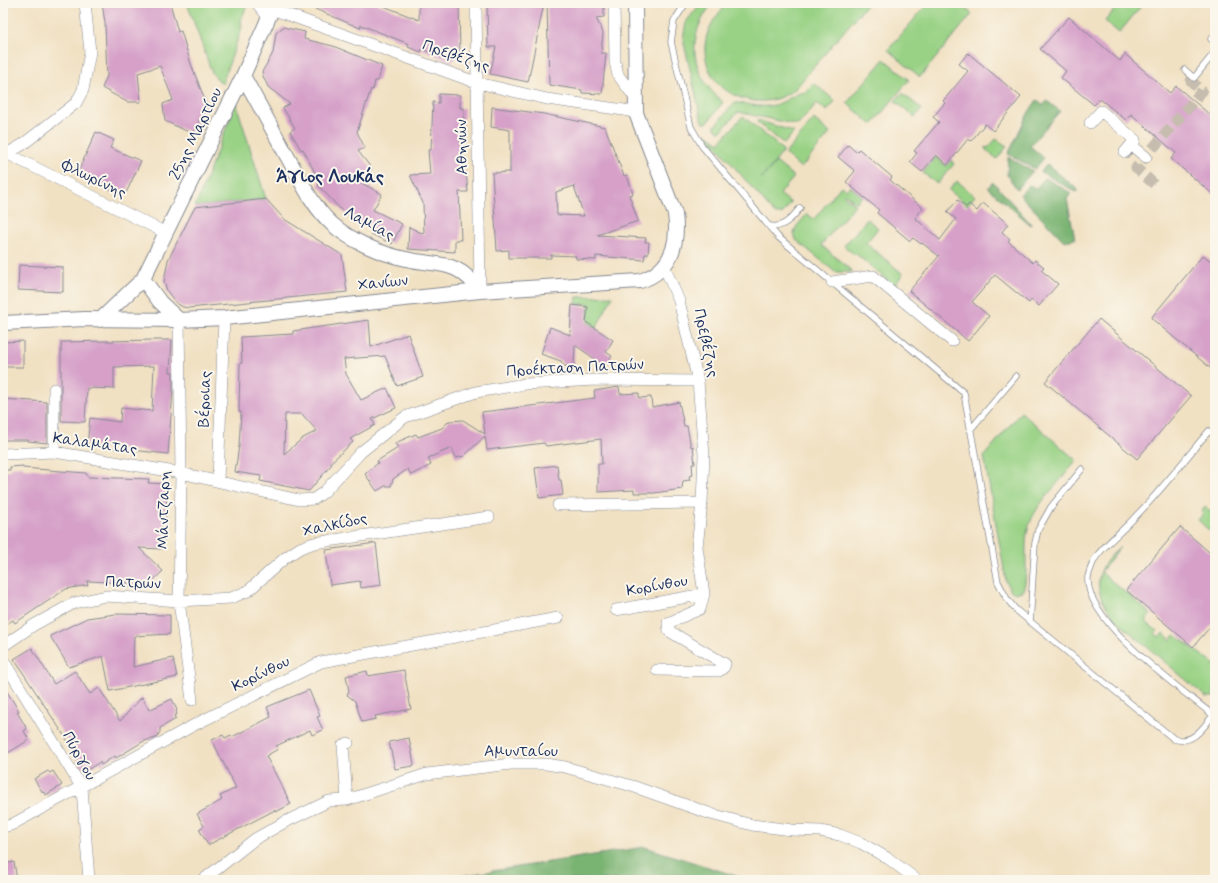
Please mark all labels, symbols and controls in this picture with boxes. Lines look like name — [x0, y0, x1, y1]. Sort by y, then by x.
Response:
street label: Πρεβέζης — [420, 34, 493, 77]
street label: 25ης Μαρτίου — [165, 84, 227, 184]
street label: Αθηνών — [451, 119, 473, 175]
street label: Φλωρίνης — [57, 154, 130, 204]
district label: Άγιος Λουκάς — [276, 165, 384, 189]
street label: Λαμίας — [340, 202, 398, 246]
street label: Χανίων — [357, 270, 409, 296]
street label: Πρεβέζης — [688, 306, 725, 379]
street label: Προέκταση Πατρών — [506, 353, 644, 382]
street label: Βέροιας — [193, 370, 216, 428]
street label: Καλαμάτας — [51, 428, 139, 460]
street label: Μάντζαρη — [153, 470, 175, 550]
street label: Χαλκίδος — [301, 508, 369, 542]
street label: Κορίνθου — [625, 570, 689, 602]
street label: Πατρών — [105, 572, 161, 594]
street label: Κορίνθου — [229, 651, 293, 697]
street label: Πύργου — [57, 728, 101, 784]
street label: Αμυνταίου — [484, 741, 558, 762]

